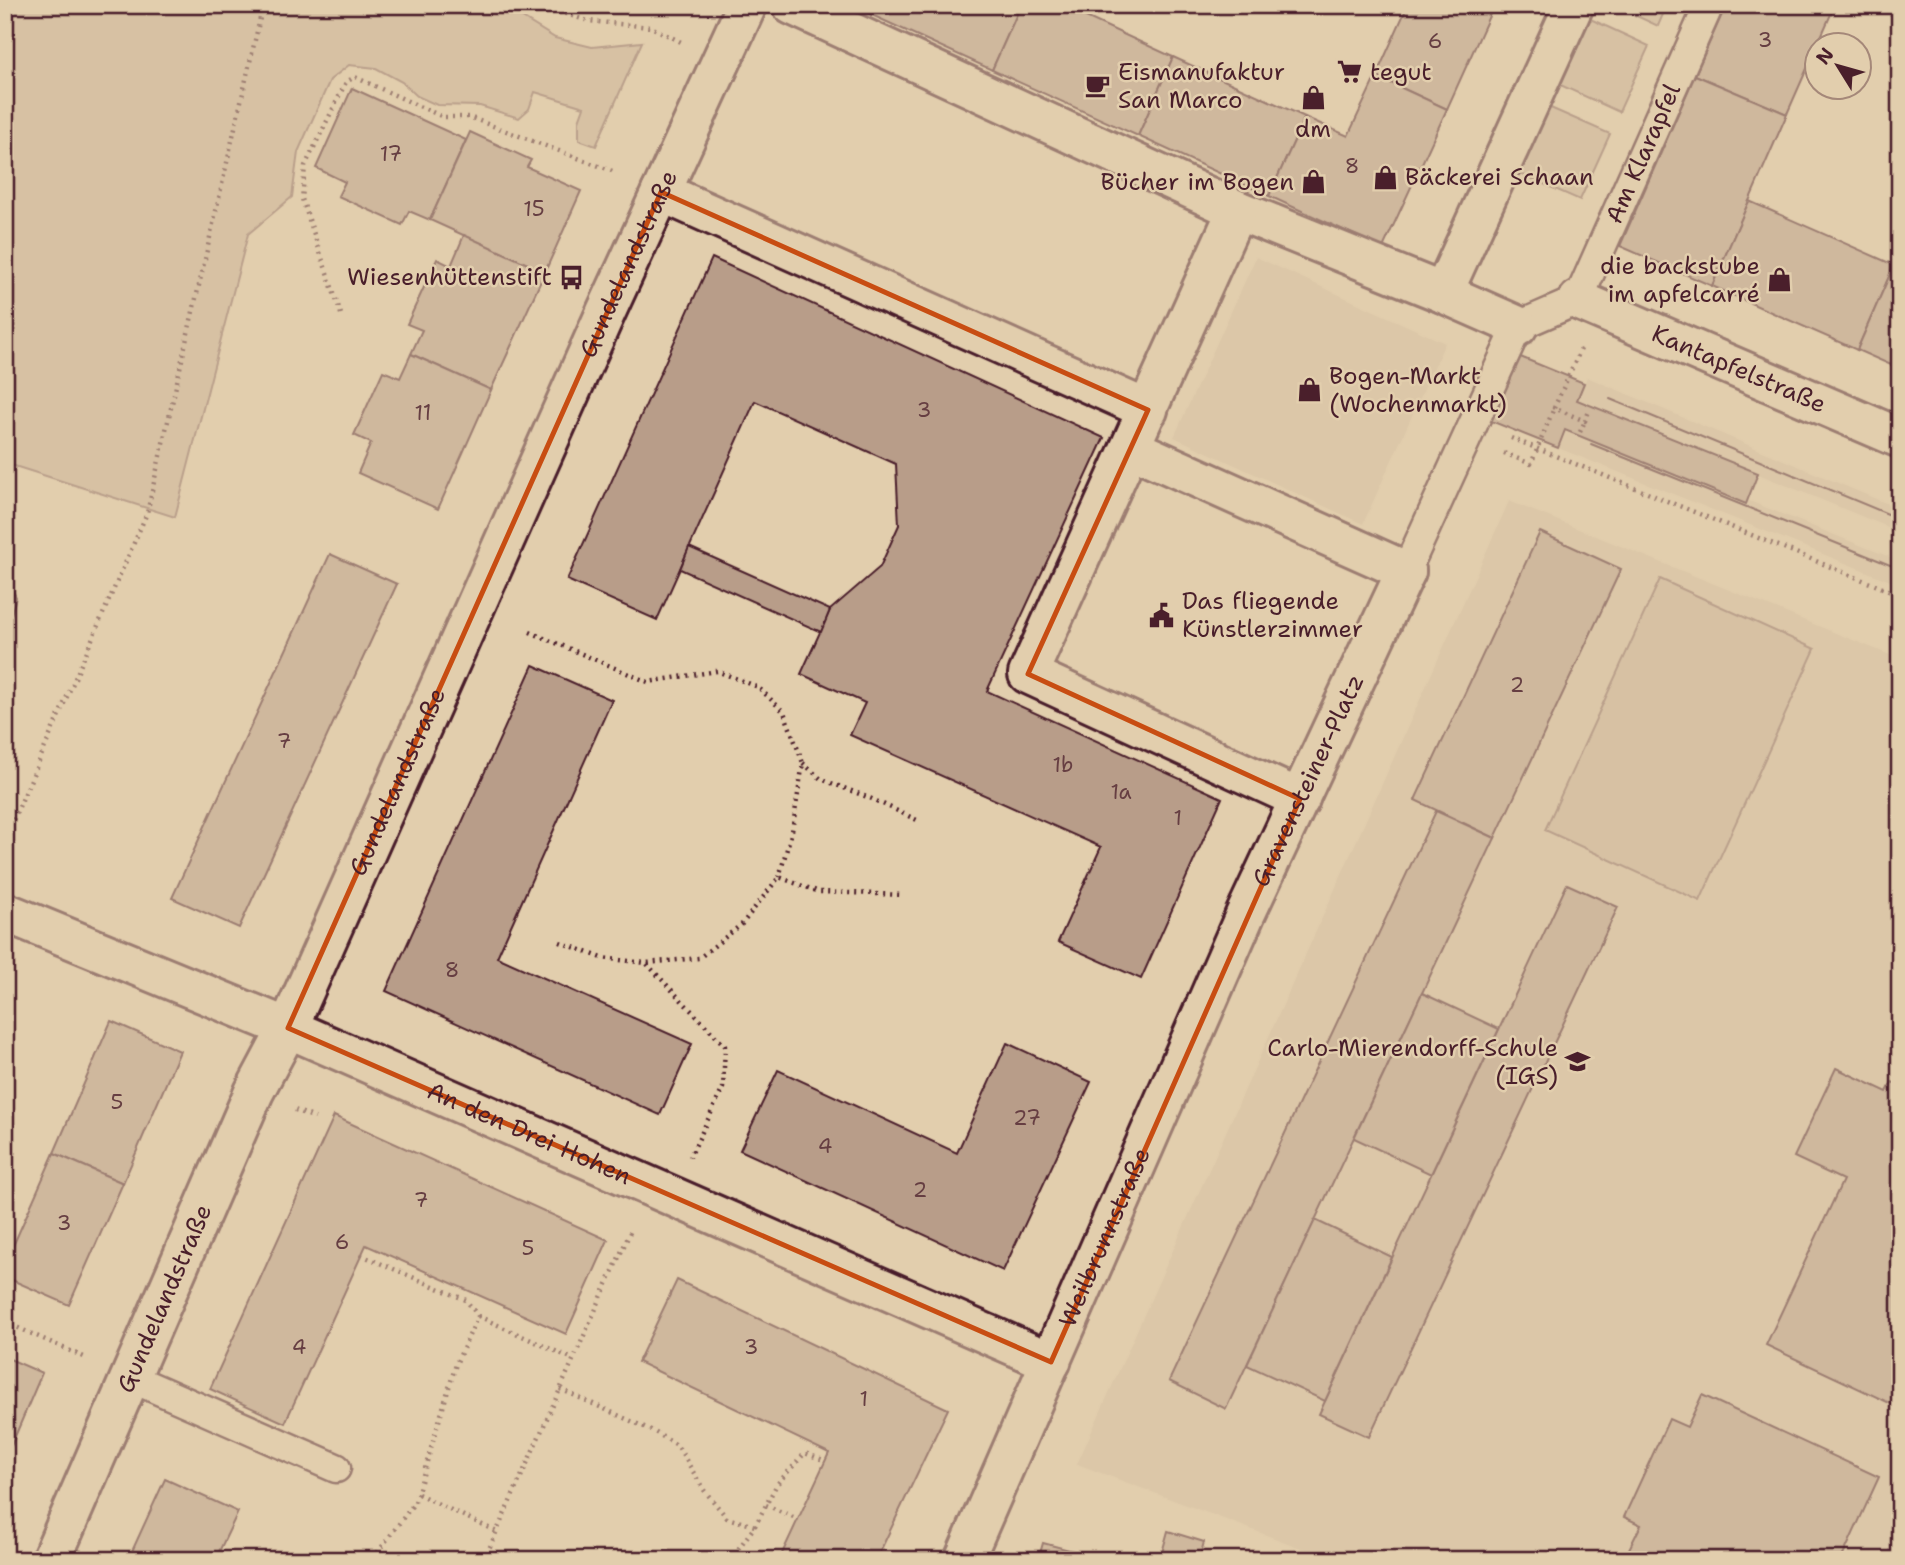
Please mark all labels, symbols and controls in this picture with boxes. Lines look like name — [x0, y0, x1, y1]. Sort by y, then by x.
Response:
house number: 3 — [1758, 26, 1772, 54]
house number: 6 — [1428, 27, 1442, 55]
north arrow — [1804, 32, 1874, 102]
text: N — [1810, 43, 1839, 70]
place label: Eismanufaktur San Marco — [1118, 56, 1285, 116]
place label: tegut — [1370, 56, 1432, 88]
supermarket icon: tegut — [1336, 58, 1364, 86]
cafe icon: Eismanufaktur San Marco — [1084, 72, 1112, 100]
street label: Am Klarapfel — [1598, 78, 1688, 228]
shop icon: dm — [1299, 84, 1327, 112]
place label: dm — [1295, 113, 1331, 145]
house number: 17 — [380, 140, 402, 168]
house number: 8 — [1345, 152, 1359, 180]
place label: Bäckerei Schaan — [1405, 161, 1594, 193]
shop icon: Bäckerei Schaan — [1371, 163, 1399, 191]
street label: Gundelandstraße — [572, 165, 685, 363]
place label: Bücher im Bogen — [1101, 166, 1294, 198]
shop icon: Bücher im Bogen — [1300, 168, 1328, 196]
house number: 15 — [523, 195, 545, 223]
place label: die backstube im apfelcarré — [1600, 250, 1760, 310]
place label: Wiesenhüttenstift — [347, 261, 552, 293]
bus stop icon: Wiesenhüttenstift — [558, 263, 586, 291]
shop icon: die backstube im apfelcarré — [1766, 266, 1794, 294]
street label: Kantapfelstraße — [1647, 317, 1831, 420]
place label: Bogen-Markt (Wochenmarkt) — [1329, 360, 1507, 420]
shop icon: Bogen-Markt (Wochenmarkt) — [1295, 376, 1323, 404]
house number: 3 — [917, 396, 931, 424]
house number: 11 — [415, 399, 431, 427]
place label: Das fliegende Künstlerzimmer — [1182, 585, 1363, 645]
public building icon: Das fliegende Künstlerzimmer — [1148, 601, 1176, 629]
street label: Gravensteiner-Platz — [1245, 669, 1371, 892]
house number: 2 — [1510, 671, 1524, 699]
street label: Gundelandstraße — [342, 683, 453, 881]
house number: 7 — [277, 727, 291, 755]
house number: 1b — [1053, 751, 1073, 779]
house number: 1a — [1110, 778, 1132, 806]
house number: 1 — [1174, 804, 1182, 832]
house number: 8 — [445, 956, 459, 984]
place label: Carlo-Mierendorff-Schule (IGS) — [1267, 1032, 1558, 1092]
school or university icon: Carlo-Mierendorff-Schule (IGS) — [1564, 1048, 1592, 1076]
street label: An den Drei Hohen — [422, 1075, 636, 1192]
house number: 5 — [111, 1088, 123, 1116]
house number: 27 — [1013, 1104, 1041, 1132]
house number: 4 — [818, 1132, 832, 1160]
street label: Weilbrunnstraße — [1051, 1143, 1158, 1332]
house number: 2 — [913, 1176, 927, 1204]
house number: 7 — [414, 1186, 428, 1214]
street label: Gundelandstraße — [109, 1199, 219, 1398]
house number: 3 — [57, 1209, 71, 1237]
house number: 6 — [335, 1228, 349, 1256]
house number: 5 — [522, 1234, 534, 1262]
house number: 4 — [292, 1333, 306, 1361]
house number: 3 — [744, 1333, 758, 1361]
house number: 1 — [860, 1385, 868, 1413]

